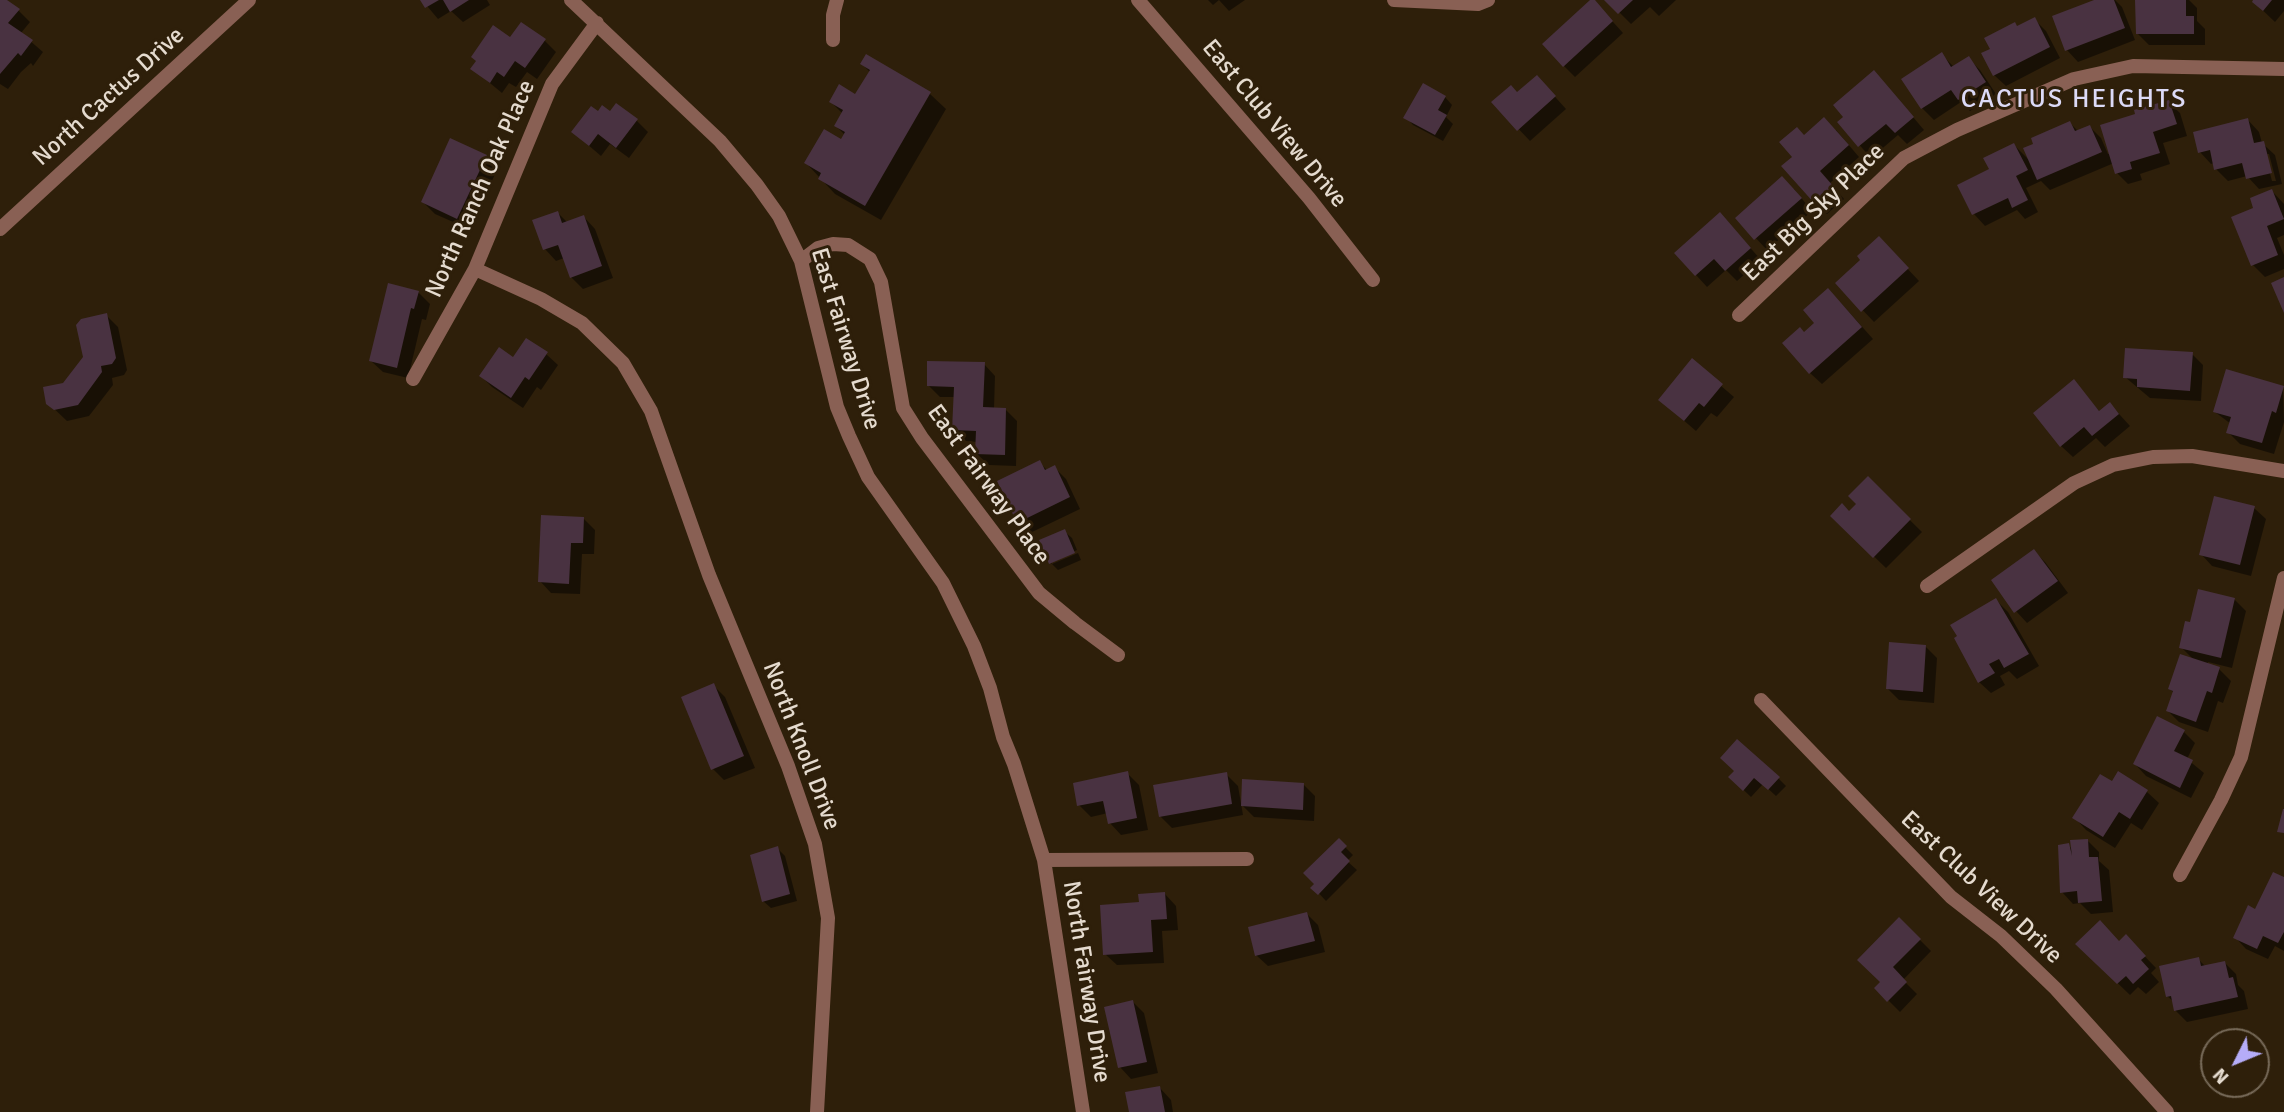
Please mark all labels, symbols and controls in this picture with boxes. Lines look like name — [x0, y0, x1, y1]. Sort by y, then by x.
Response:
street label: North Cactus Drive — [27, 22, 191, 172]
street label: East Club View Drive — [1195, 34, 1353, 214]
street label: North Ranch Oak Place — [420, 76, 542, 302]
district label: CACTUS HEIGHTS — [1962, 84, 2186, 116]
street label: East Big Sky Place — [1737, 138, 1891, 288]
street label: East Fairway Drive — [804, 245, 886, 433]
street label: East Fairway Place — [920, 399, 1056, 571]
street label: North Knoll Drive — [756, 658, 846, 834]
street label: East Club View Drive — [1894, 806, 2068, 970]
street label: North Fairway Drive — [1056, 879, 1116, 1085]
north arrow — [2200, 1028, 2270, 1098]
text: N — [2208, 1063, 2234, 1089]

